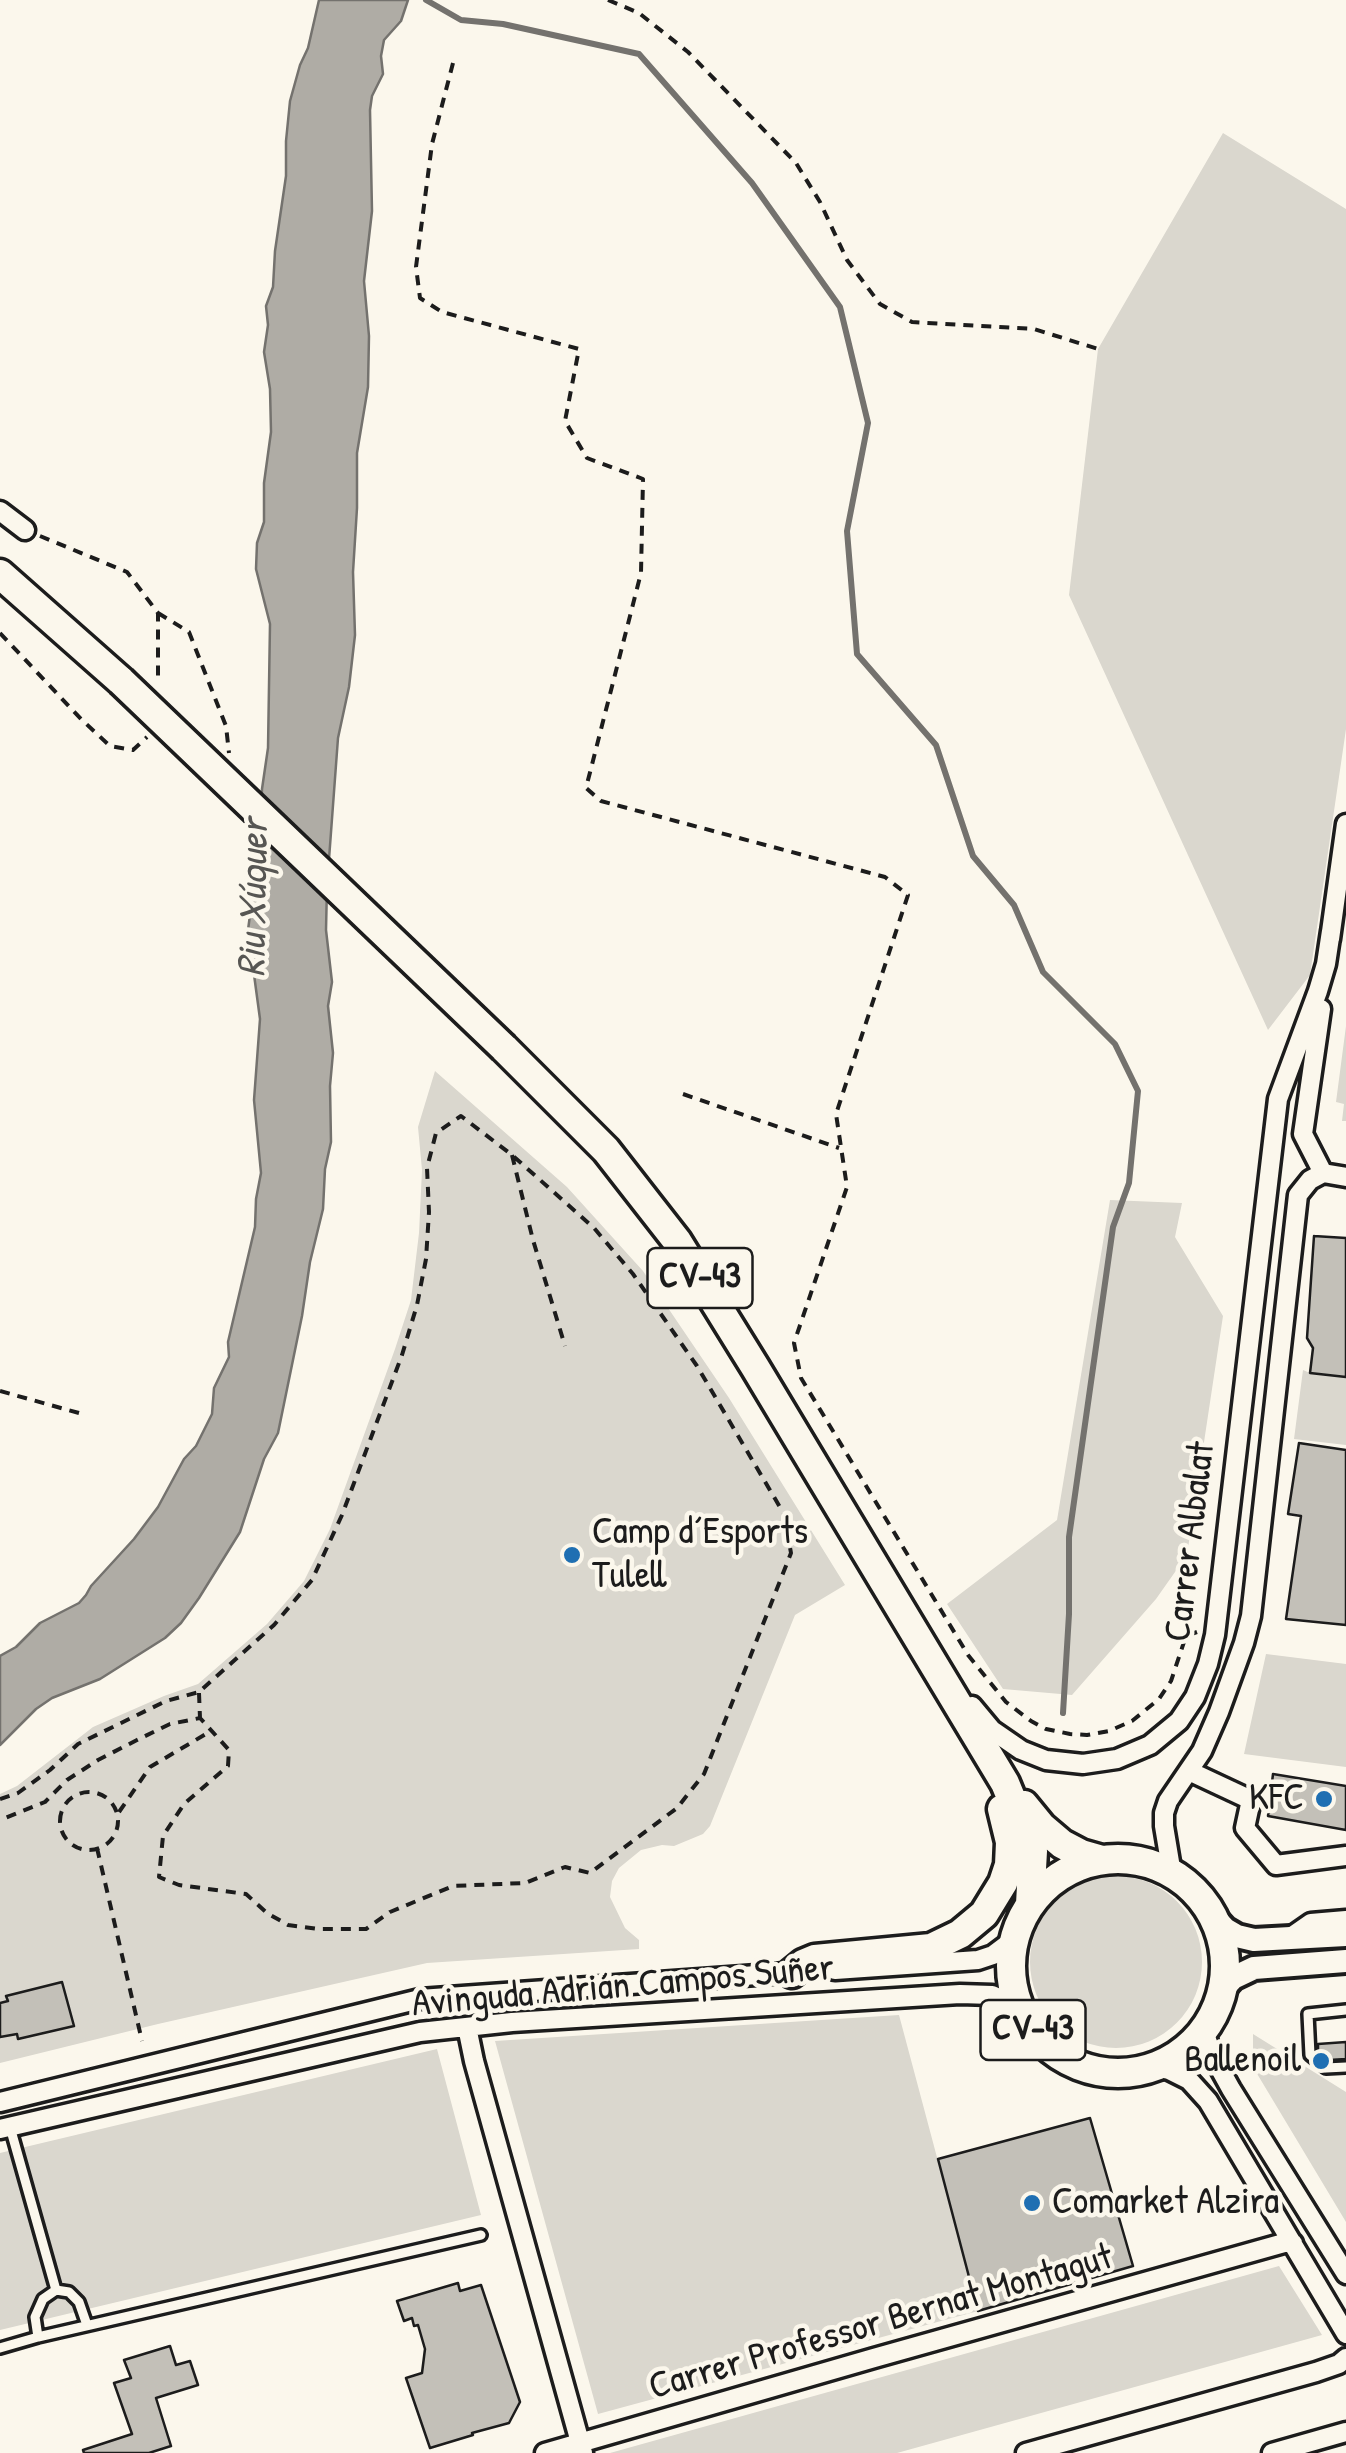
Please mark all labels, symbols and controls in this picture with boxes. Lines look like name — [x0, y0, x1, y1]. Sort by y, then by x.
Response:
water label: Riu Xúquer — [230, 818, 280, 978]
road number: CV-43 — [648, 1248, 752, 1308]
street label: Carrer Albalat — [1156, 1440, 1226, 1644]
place label: Camp d´Esports Tulell — [592, 1510, 808, 1600]
marker: Camp d´Esports Tulell — [561, 1544, 583, 1566]
place label: KFC — [1249, 1776, 1304, 1822]
marker: KFC — [1313, 1788, 1335, 1810]
street label: Avinguda Adrián Campos Suñer — [410, 1946, 836, 2028]
road number: CV-43 — [980, 2000, 1086, 2060]
place label: Ballenoil — [1184, 2038, 1301, 2084]
marker: Ballenoil — [1310, 2050, 1332, 2072]
place label: Comarket Alzira — [1052, 2180, 1279, 2226]
marker: Comarket Alzira — [1021, 2192, 1043, 2214]
street label: Carrer Professor Bernat Montagut — [644, 2235, 1118, 2411]

